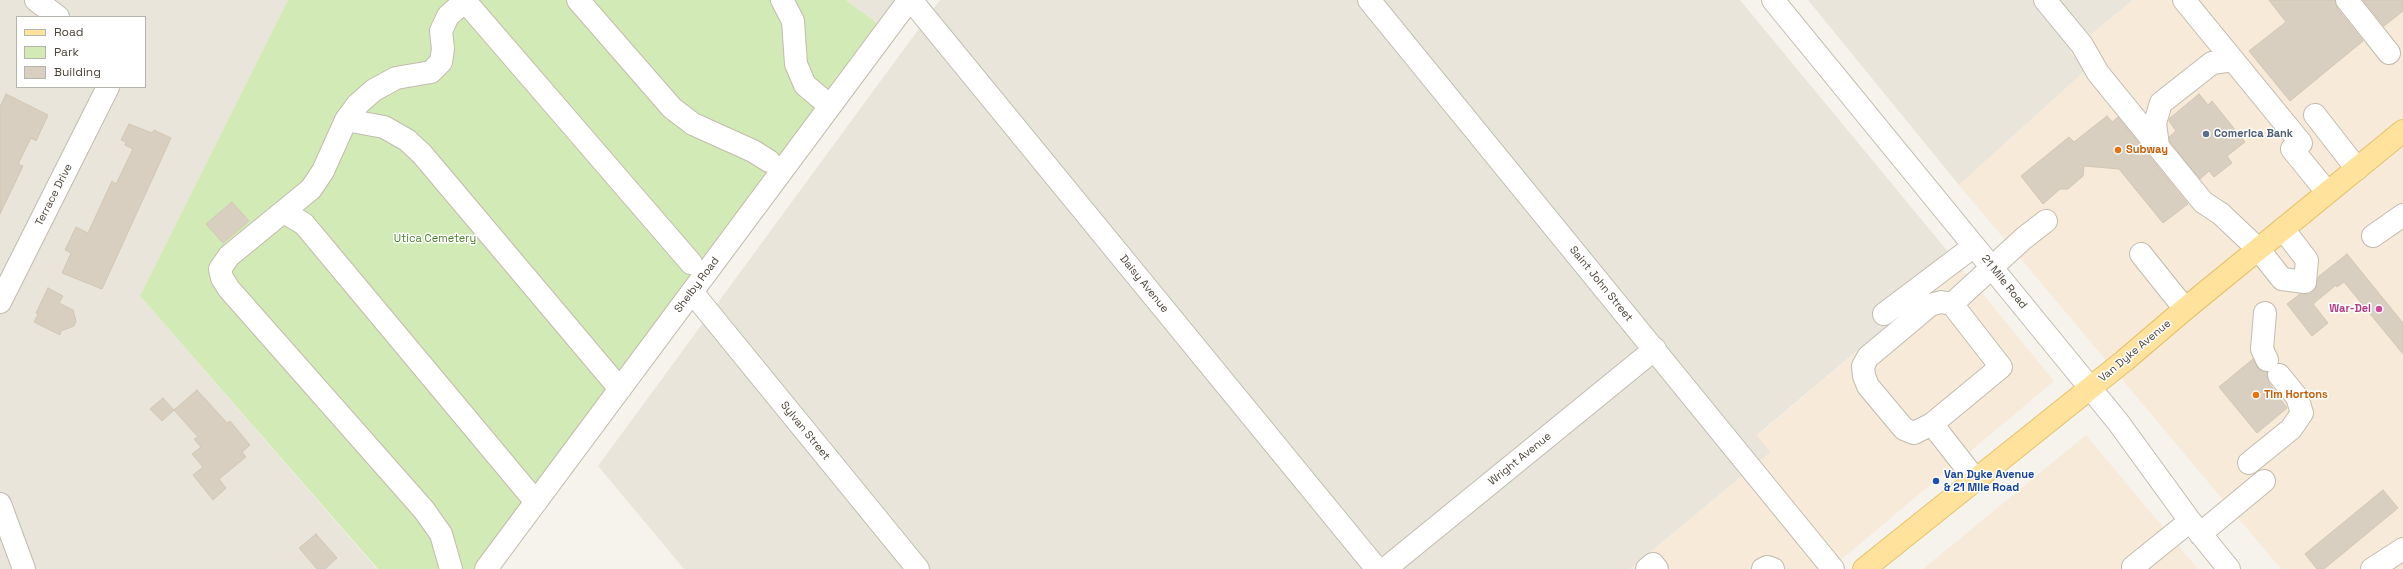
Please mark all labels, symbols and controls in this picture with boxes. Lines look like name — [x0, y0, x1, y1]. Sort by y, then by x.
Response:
legend — [16, 16, 146, 88]
text: Road — [54, 24, 83, 40]
text: Park — [54, 44, 79, 60]
text: Building — [54, 64, 101, 80]
place label: Comerica Bank — [2214, 127, 2293, 141]
marker: Comerica Bank — [2201, 129, 2211, 139]
place label: Subway — [2126, 143, 2168, 157]
marker: Subway — [2113, 145, 2123, 155]
street label: Terrace Drive — [33, 162, 75, 228]
park label: Utica Cemetery — [394, 232, 476, 246]
street label: Saint John Street — [1567, 244, 1635, 324]
street label: Daisy Avenue — [1117, 252, 1171, 316]
street label: 21 Mile Road — [1978, 252, 2030, 312]
street label: Shelby Road — [672, 255, 722, 315]
place label: War-Del — [2329, 302, 2371, 316]
marker: War-Del — [2374, 304, 2384, 314]
street label: Van Dyke Avenue — [2096, 317, 2174, 385]
place label: Tim Hortons — [2264, 388, 2328, 402]
marker: Tim Hortons — [2251, 390, 2261, 400]
street label: Sylvan Street — [777, 399, 833, 463]
street label: Wright Avenue — [1486, 430, 1554, 488]
place label: Van Dyke Avenue & 21 Mile Road — [1944, 468, 2034, 494]
marker: Van Dyke Avenue & 21 Mile Road — [1931, 476, 1941, 486]

